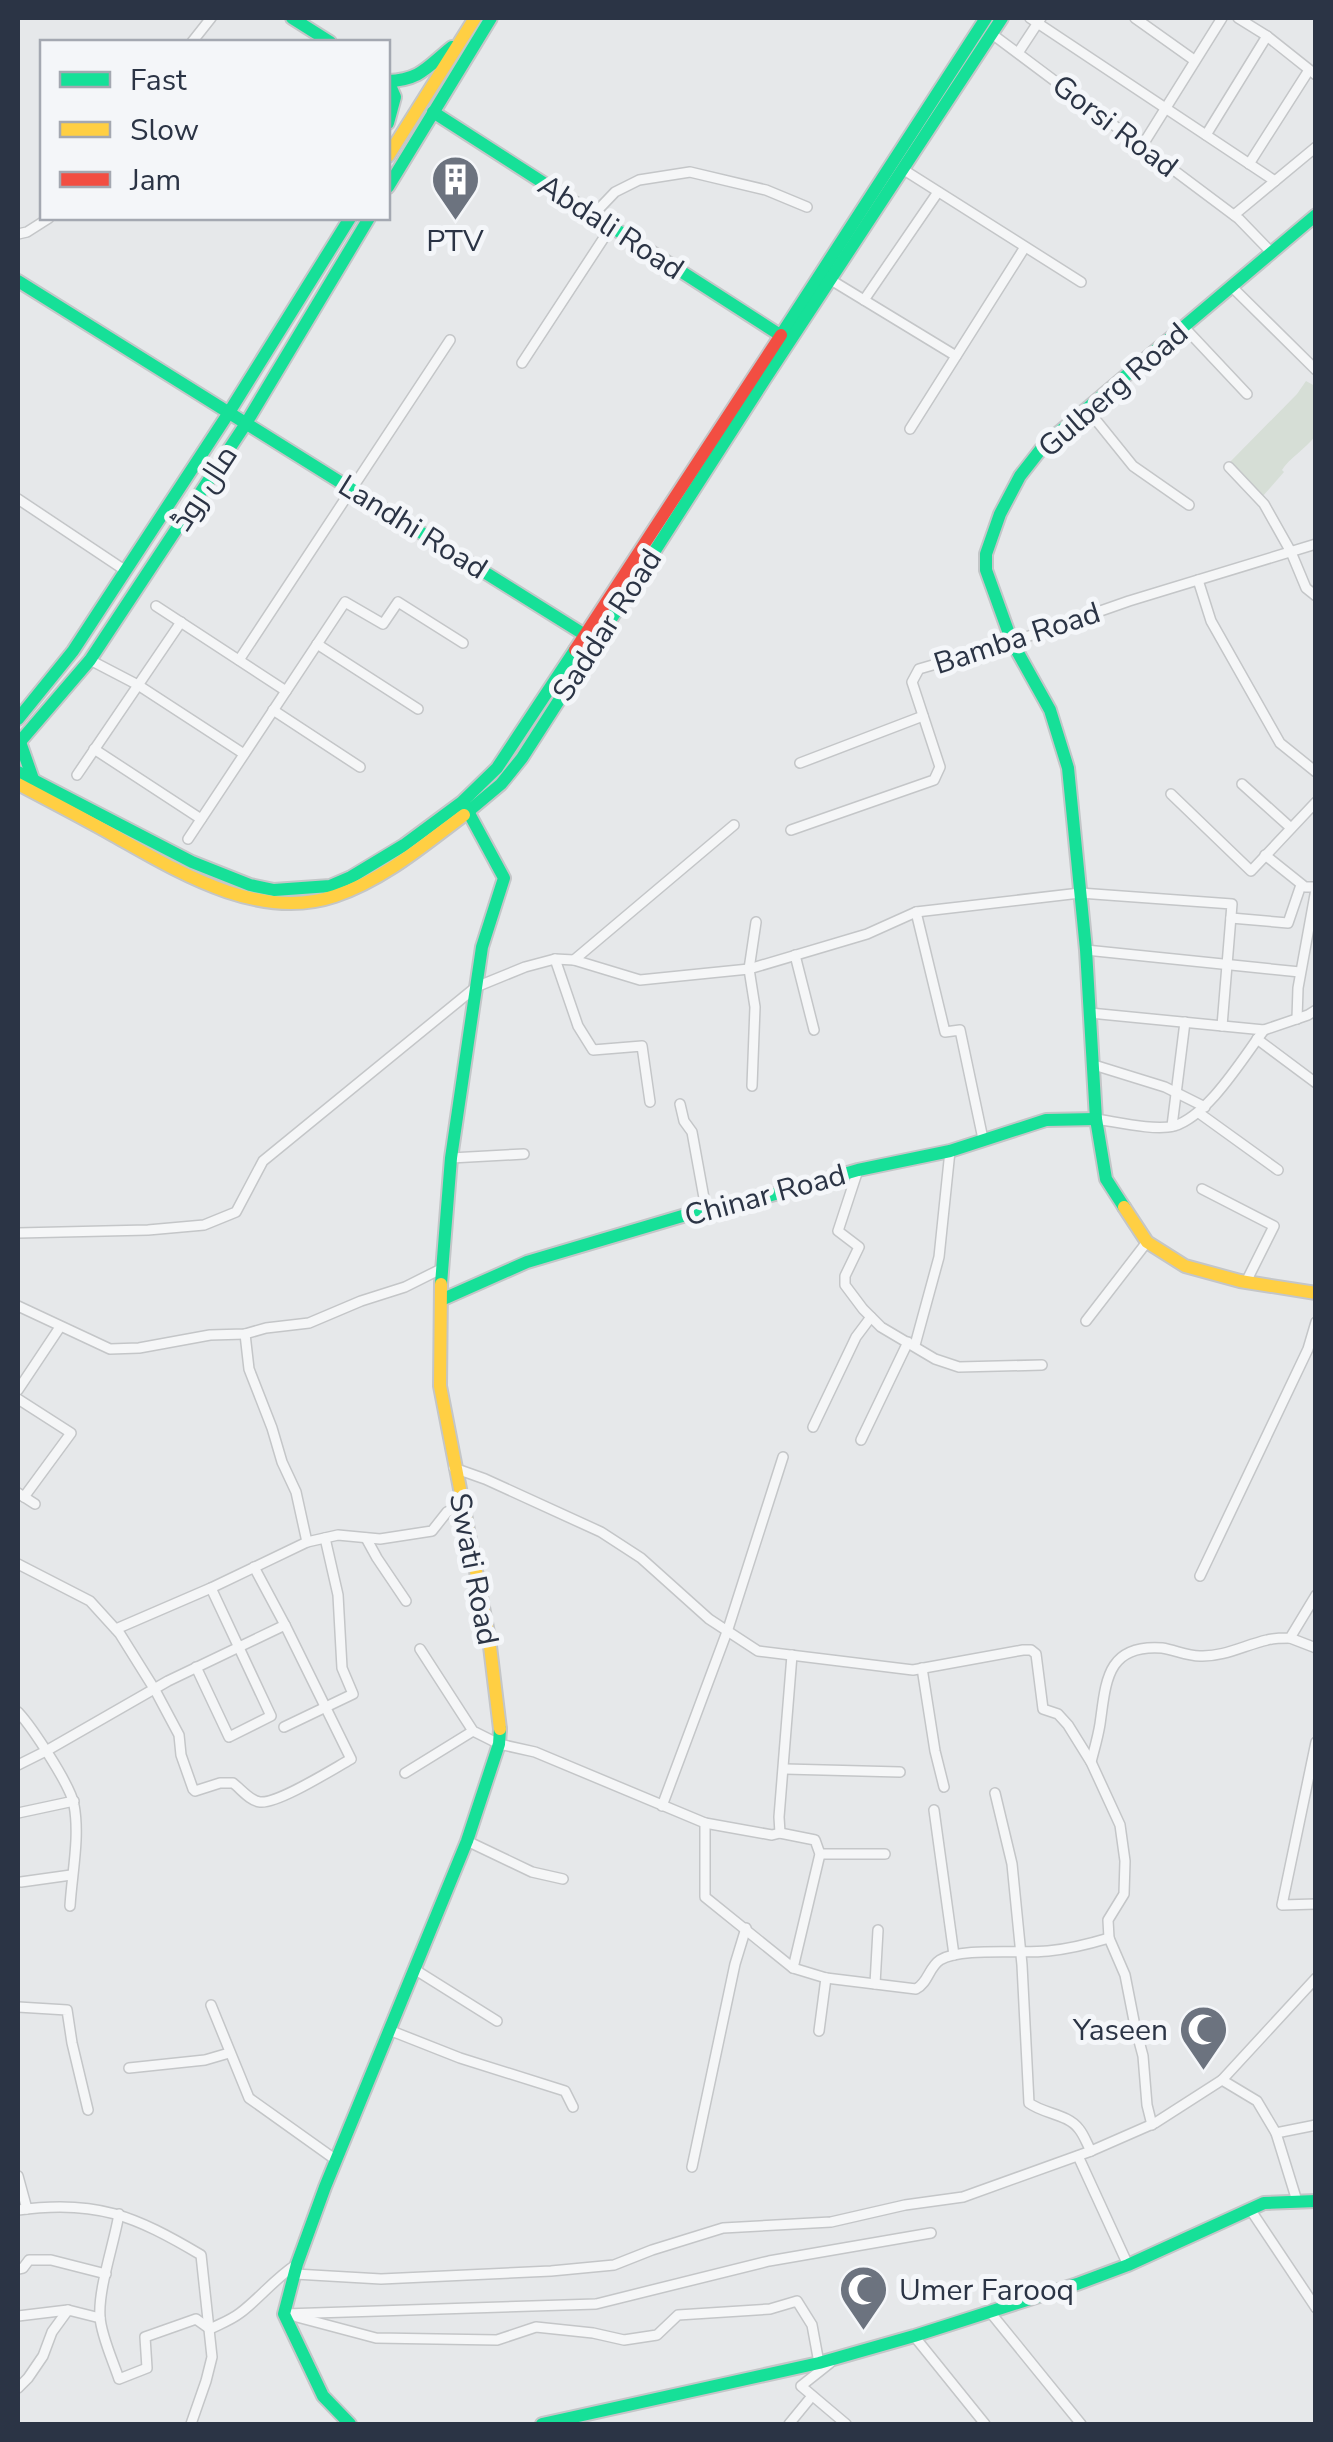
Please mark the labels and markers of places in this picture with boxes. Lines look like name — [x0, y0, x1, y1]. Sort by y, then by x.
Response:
building icon: PTV — [429, 154, 481, 222]
place label: PTV — [426, 221, 484, 262]
mosque icon: Yaseen — [1177, 2004, 1229, 2072]
place label: Yaseen — [1072, 2010, 1168, 2051]
mosque icon: Umer Farooq — [838, 2264, 890, 2332]
place label: Umer Farooq — [899, 2270, 1074, 2311]

